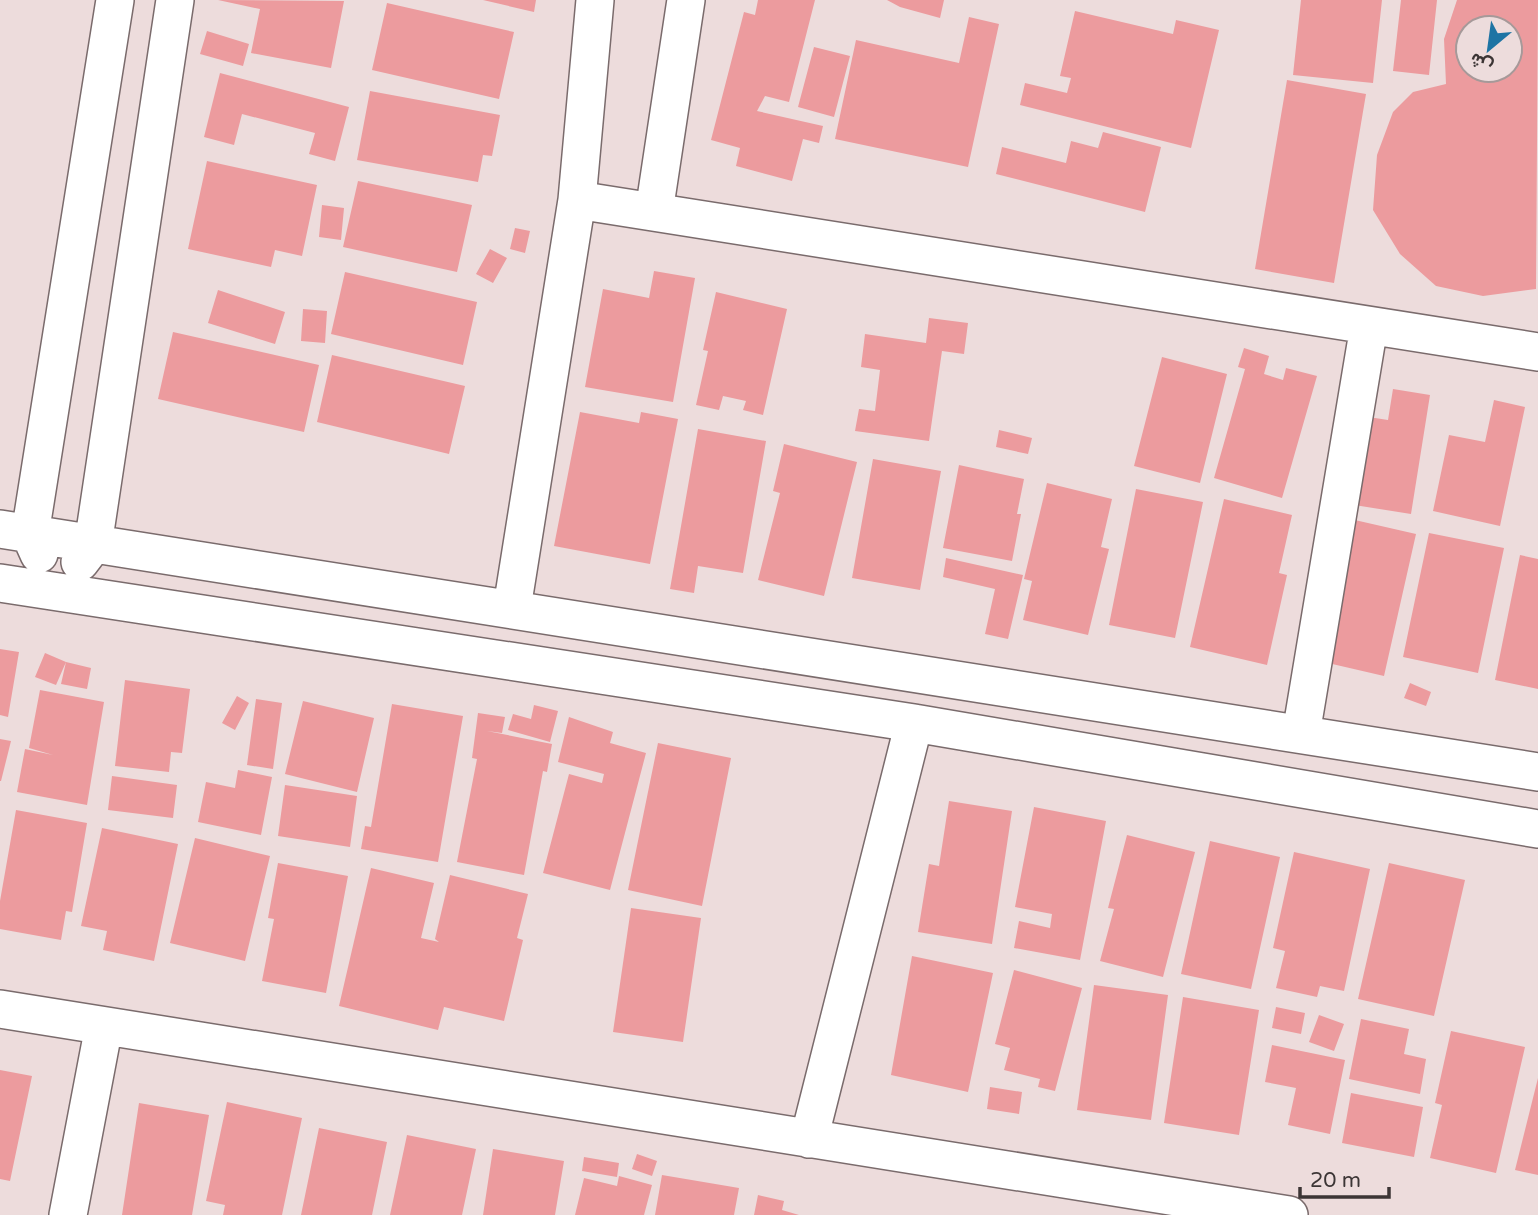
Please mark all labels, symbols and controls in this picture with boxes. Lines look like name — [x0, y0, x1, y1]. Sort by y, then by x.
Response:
north arrow — [1454, 14, 1524, 84]
text: ش — [1466, 48, 1497, 78]
scale bar — [1300, 1156, 1389, 1200]
text: 20 m — [1310, 1168, 1361, 1193]

